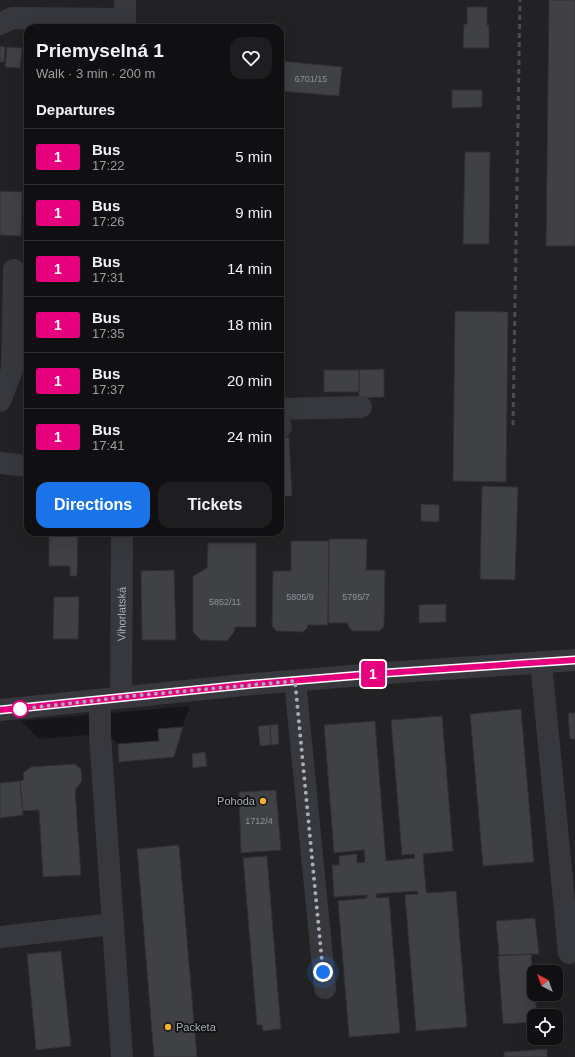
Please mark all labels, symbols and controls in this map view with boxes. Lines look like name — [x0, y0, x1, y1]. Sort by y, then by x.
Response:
button: heart — [230, 37, 272, 79]
text: Priemyselná 1 — [36, 40, 164, 61]
text: Walk · 3 min · 200 m — [36, 66, 155, 81]
house number: 6701/15 — [295, 74, 327, 84]
text: Departures — [36, 101, 115, 118]
text: Bus — [92, 141, 120, 158]
text: 5 min — [235, 148, 272, 165]
text: 1 — [54, 149, 62, 165]
text: 17:22 — [92, 158, 125, 173]
text: Bus — [92, 197, 120, 214]
text: 9 min — [235, 204, 272, 221]
text: 1 — [54, 205, 62, 221]
text: 17:26 — [92, 214, 125, 229]
text: Bus — [92, 253, 120, 270]
text: 14 min — [227, 260, 272, 277]
text: 1 — [54, 261, 62, 277]
text: 17:31 — [92, 270, 125, 285]
text: Bus — [92, 309, 120, 326]
text: 18 min — [227, 316, 272, 333]
text: 1 — [54, 317, 62, 333]
text: 17:35 — [92, 326, 125, 341]
text: Bus — [92, 365, 120, 382]
text: 20 min — [227, 372, 272, 389]
text: 1 — [54, 373, 62, 389]
text: 17:37 — [92, 382, 125, 397]
text: Bus — [92, 421, 120, 438]
text: 24 min — [227, 428, 272, 445]
text: 1 — [54, 429, 62, 445]
text: 17:41 — [92, 438, 125, 453]
button: Directions — [36, 482, 150, 528]
button: Tickets — [158, 482, 272, 528]
street label: Vihorlatská — [115, 586, 128, 641]
house number: 5805/9 — [286, 592, 314, 602]
house number: 5795/7 — [342, 592, 370, 602]
house number: 5852/11 — [209, 597, 241, 607]
line badge: 1 — [360, 661, 386, 687]
text: 1 — [369, 666, 377, 682]
unlabelled marker — [11, 700, 29, 718]
place label: Pohoda — [217, 795, 256, 807]
marker: Pohoda — [258, 796, 268, 806]
house number: 1712/4 — [245, 816, 273, 826]
your location — [313, 962, 333, 982]
north arrow — [527, 965, 563, 1001]
map controls — [527, 965, 563, 1045]
button: locate — [527, 1009, 563, 1045]
place label: Packeta — [176, 1021, 217, 1033]
marker: Packeta — [163, 1022, 173, 1032]

